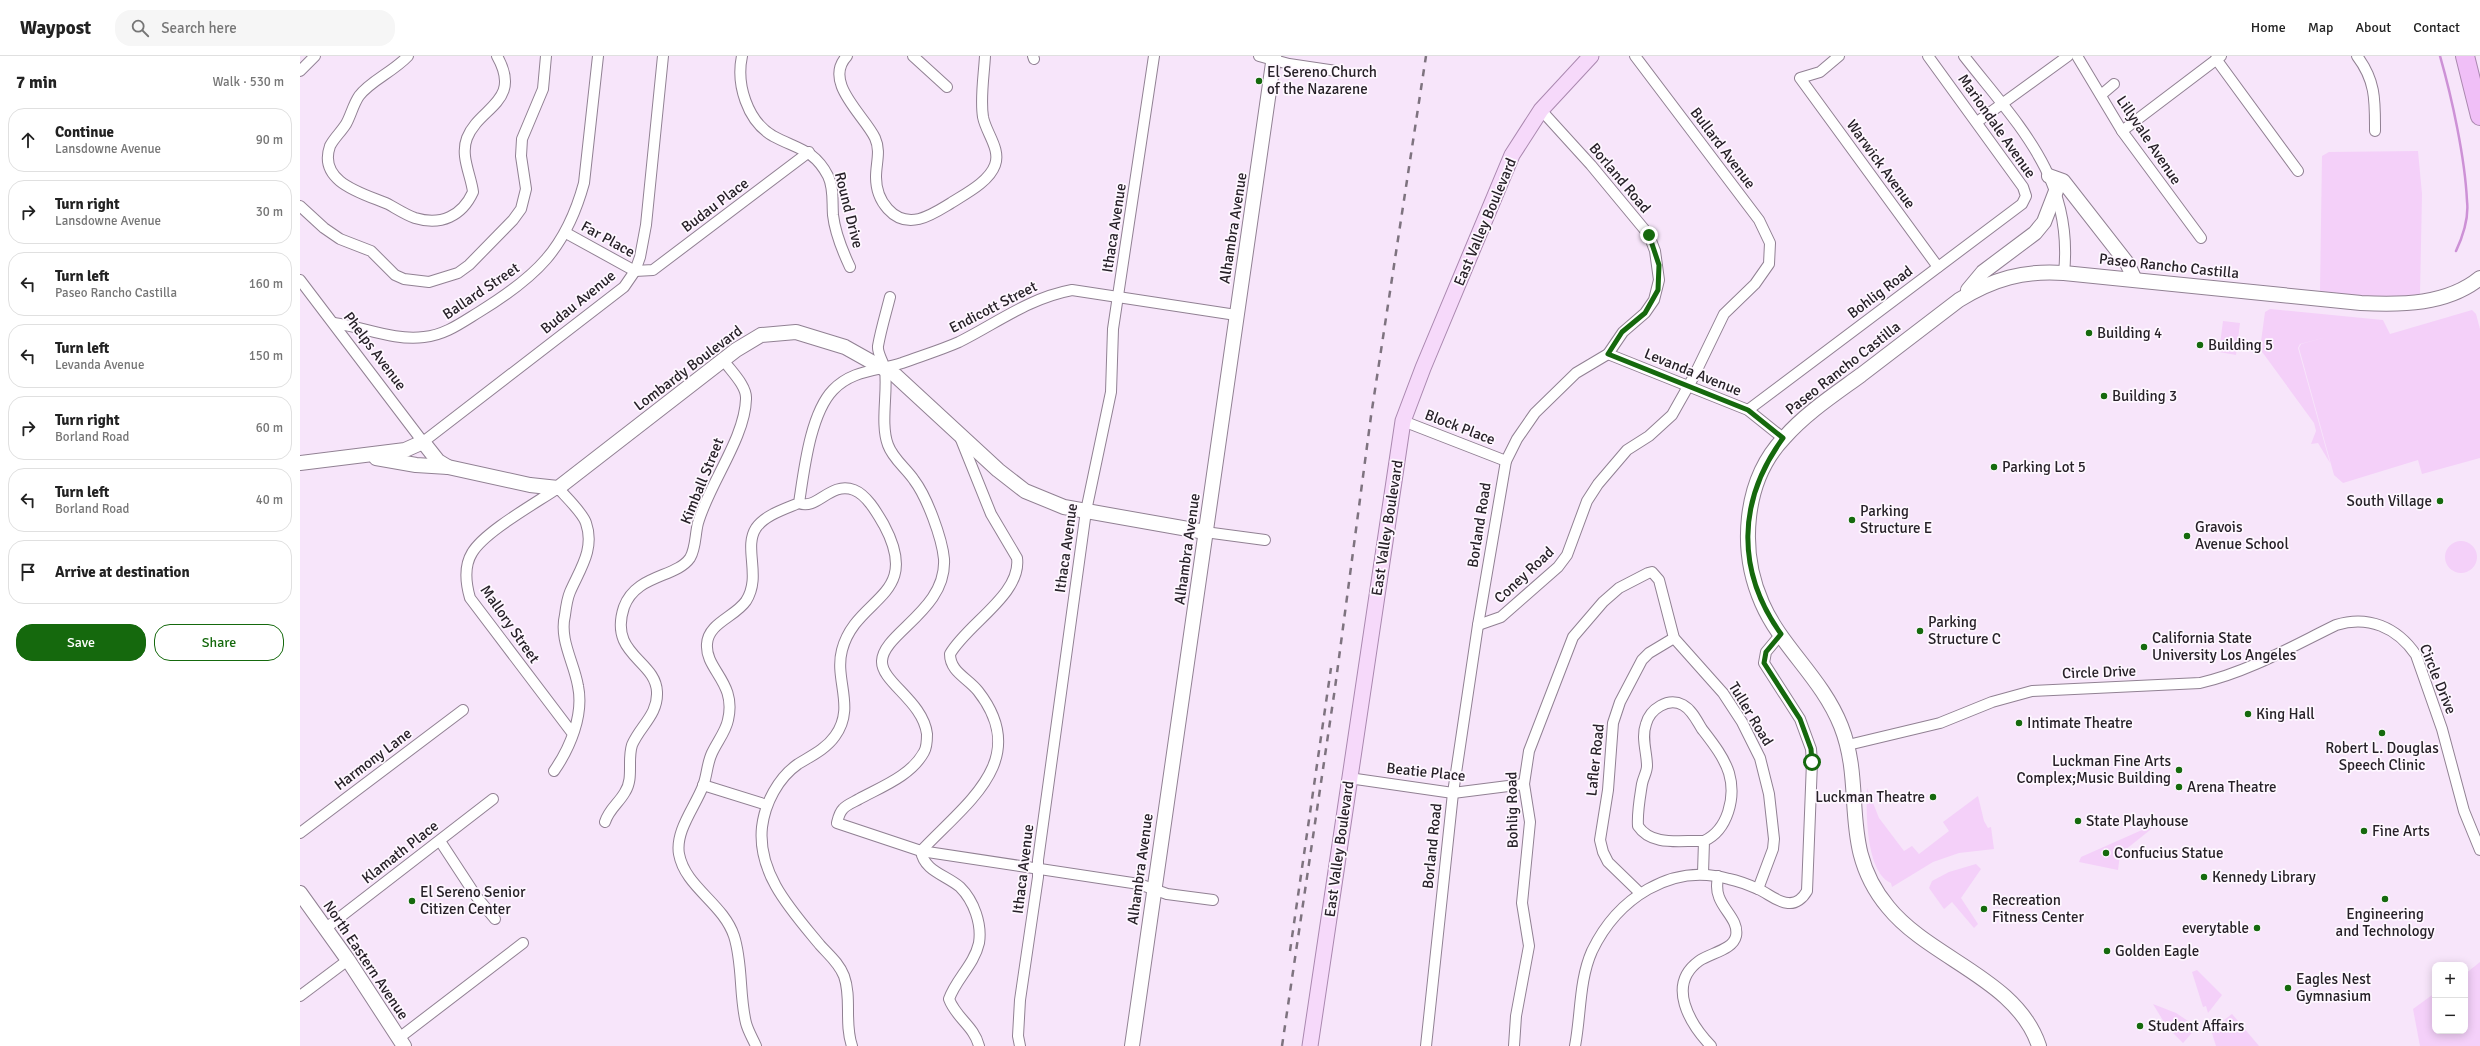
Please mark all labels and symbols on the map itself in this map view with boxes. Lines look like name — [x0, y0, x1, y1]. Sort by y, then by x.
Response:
place label: El Sereno Church of the Nazarene — [1267, 63, 1377, 98]
street label: Mariondale Avenue — [1954, 70, 2040, 182]
marker: El Sereno Church of the Nazarene — [1254, 76, 1264, 86]
street label: Lillyvale Avenue — [2113, 92, 2185, 188]
street label: Bullard Avenue — [1687, 104, 1759, 192]
street label: Warwick Avenue — [1843, 116, 1919, 212]
street label: Borland Road — [1585, 139, 1655, 217]
street label: East Valley Boulevard — [1450, 155, 1520, 289]
street label: Round Drive — [831, 170, 867, 250]
street label: Alhambra Avenue — [1215, 171, 1251, 285]
street label: Budau Place — [678, 174, 752, 236]
street label: Ithaca Avenue — [1098, 182, 1130, 274]
street label: Far Place — [578, 217, 638, 261]
route end — [1640, 226, 1658, 244]
street label: Paseo Rancho Castilla — [2098, 250, 2240, 282]
street label: Ballard Street — [439, 259, 523, 323]
street label: Bohlig Road — [1844, 262, 1916, 322]
street label: Budau Avenue — [537, 266, 619, 338]
street label: Endicott Street — [946, 277, 1040, 337]
street label: Phelps Avenue — [340, 308, 410, 394]
street label: Paseo Rancho Castilla — [1782, 318, 1904, 418]
street label: Lombardy Boulevard — [630, 321, 746, 415]
place label: Building 4 — [2097, 324, 2162, 342]
marker: Building 4 — [2084, 328, 2094, 338]
place label: Building 5 — [2208, 336, 2273, 354]
marker: Building 5 — [2195, 340, 2205, 350]
street label: Levanda Avenue — [1642, 344, 1744, 400]
place label: Building 3 — [2112, 387, 2177, 405]
marker: Building 3 — [2099, 391, 2109, 401]
street label: Block Place — [1422, 405, 1498, 449]
street label: Kimball Street — [677, 435, 727, 527]
place label: Parking Lot 5 — [2002, 458, 2086, 476]
street label: East Valley Boulevard — [1367, 459, 1407, 597]
marker: Parking Lot 5 — [1989, 462, 1999, 472]
street label: Borland Road — [1463, 481, 1495, 569]
street label: Alhambra Avenue — [1170, 492, 1204, 606]
place label: South Village — [2347, 492, 2432, 510]
marker: South Village — [2435, 496, 2445, 506]
street label: Ithaca Avenue — [1051, 502, 1081, 594]
place label: Parking Structure E — [1860, 502, 1932, 537]
marker: Parking Structure E — [1847, 515, 1857, 525]
place label: Gravois Avenue School — [2195, 518, 2289, 553]
marker: Gravois Avenue School — [2182, 531, 2192, 541]
street label: Coney Road — [1491, 543, 1557, 607]
street label: Mallory Street — [476, 581, 544, 667]
place label: Parking Structure C — [1928, 613, 2001, 648]
marker: Parking Structure C — [1915, 626, 1925, 636]
place label: California State University Los Angeles — [2152, 629, 2297, 664]
street label: Circle Drive — [2416, 641, 2460, 717]
marker: California State University Los Angeles — [2139, 642, 2149, 652]
street label: Circle Drive — [2062, 662, 2136, 682]
street label: Tuller Road — [1725, 679, 1777, 749]
place label: King Hall — [2256, 705, 2315, 723]
marker: King Hall — [2243, 709, 2253, 719]
place label: Intimate Theatre — [2027, 714, 2133, 732]
marker: Intimate Theatre — [2014, 718, 2024, 728]
street label: Lafler Road — [1582, 723, 1608, 797]
street label: Harmony Lane — [331, 724, 415, 794]
marker: Robert L. Douglas Speech Clinic — [2377, 728, 2387, 738]
place label: Robert L. Douglas Speech Clinic — [2325, 739, 2439, 774]
place label: Luckman Fine Arts Complex;Music Building — [2017, 752, 2171, 787]
route start — [1803, 753, 1821, 771]
street label: Beatie Place — [1386, 759, 1466, 785]
marker: Luckman Fine Arts Complex;Music Building — [2174, 765, 2184, 775]
street label: Bohlig Road — [1502, 771, 1522, 849]
place label: Arena Theatre — [2187, 778, 2277, 796]
street label: East Valley Boulevard — [1321, 780, 1357, 918]
marker: Arena Theatre — [2174, 782, 2184, 792]
place label: Luckman Theatre — [1815, 788, 1925, 806]
marker: Luckman Theatre — [1928, 792, 1938, 802]
street label: Borland Road — [1419, 802, 1445, 890]
street label: Alhambra Avenue — [1123, 812, 1157, 926]
place label: State Playhouse — [2086, 812, 2189, 830]
marker: State Playhouse — [2073, 816, 2083, 826]
street label: Klamath Place — [358, 817, 442, 887]
place label: Fine Arts — [2372, 822, 2430, 840]
street label: Ithaca Avenue — [1009, 823, 1037, 915]
marker: Fine Arts — [2359, 826, 2369, 836]
place label: Confucius Statue — [2114, 844, 2223, 862]
marker: Confucius Statue — [2101, 848, 2111, 858]
place label: Kennedy Library — [2212, 868, 2316, 886]
marker: Kennedy Library — [2199, 872, 2209, 882]
place label: El Sereno Senior Citizen Center — [420, 883, 526, 918]
place label: Recreation Fitness Center — [1992, 891, 2084, 926]
marker: Engineering and Technology — [2380, 894, 2390, 904]
marker: El Sereno Senior Citizen Center — [407, 896, 417, 906]
street label: North Eastern Avenue — [319, 897, 413, 1023]
marker: Recreation Fitness Center — [1979, 904, 1989, 914]
place label: Engineering and Technology — [2336, 905, 2434, 940]
place label: everytable — [2182, 919, 2249, 937]
marker: everytable — [2252, 923, 2262, 933]
place label: Golden Eagle — [2115, 942, 2199, 960]
marker: Golden Eagle — [2102, 946, 2112, 956]
place label: Eagles Nest Gymnasium — [2296, 970, 2371, 1005]
marker: Eagles Nest Gymnasium — [2283, 983, 2293, 993]
place label: Student Affairs — [2148, 1017, 2245, 1035]
marker: Student Affairs — [2135, 1021, 2145, 1031]

